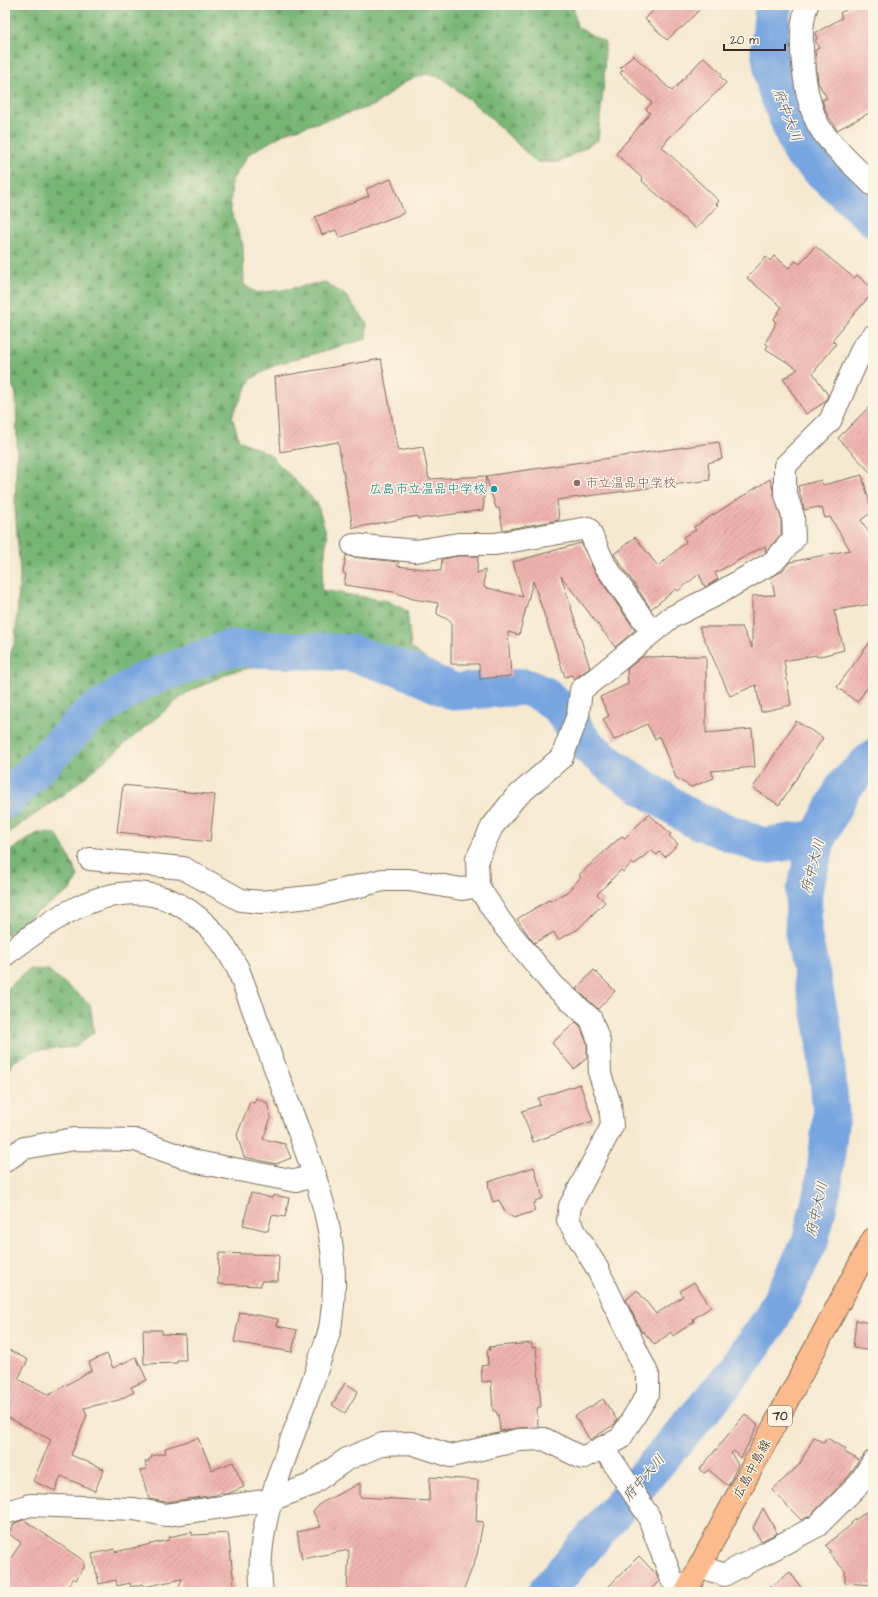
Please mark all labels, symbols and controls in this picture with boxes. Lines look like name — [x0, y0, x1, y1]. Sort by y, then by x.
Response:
scale bar — [724, 26, 785, 52]
text: 20 m — [730, 32, 759, 49]
water label: 府中大川 — [768, 85, 806, 145]
place label: 市立温品中学校 — [585, 474, 676, 492]
marker: 市立温品中学校 — [572, 478, 582, 488]
place label: 広島市立温品中学校 — [369, 480, 486, 498]
marker: 広島市立温品中学校 — [489, 484, 499, 494]
water label: 府中大川 — [796, 836, 830, 896]
water label: 府中大川 — [801, 1179, 833, 1239]
road number: 70 — [768, 1406, 792, 1426]
street label: 広島中島線 — [729, 1435, 776, 1502]
water label: 府中大川 — [618, 1450, 670, 1506]

